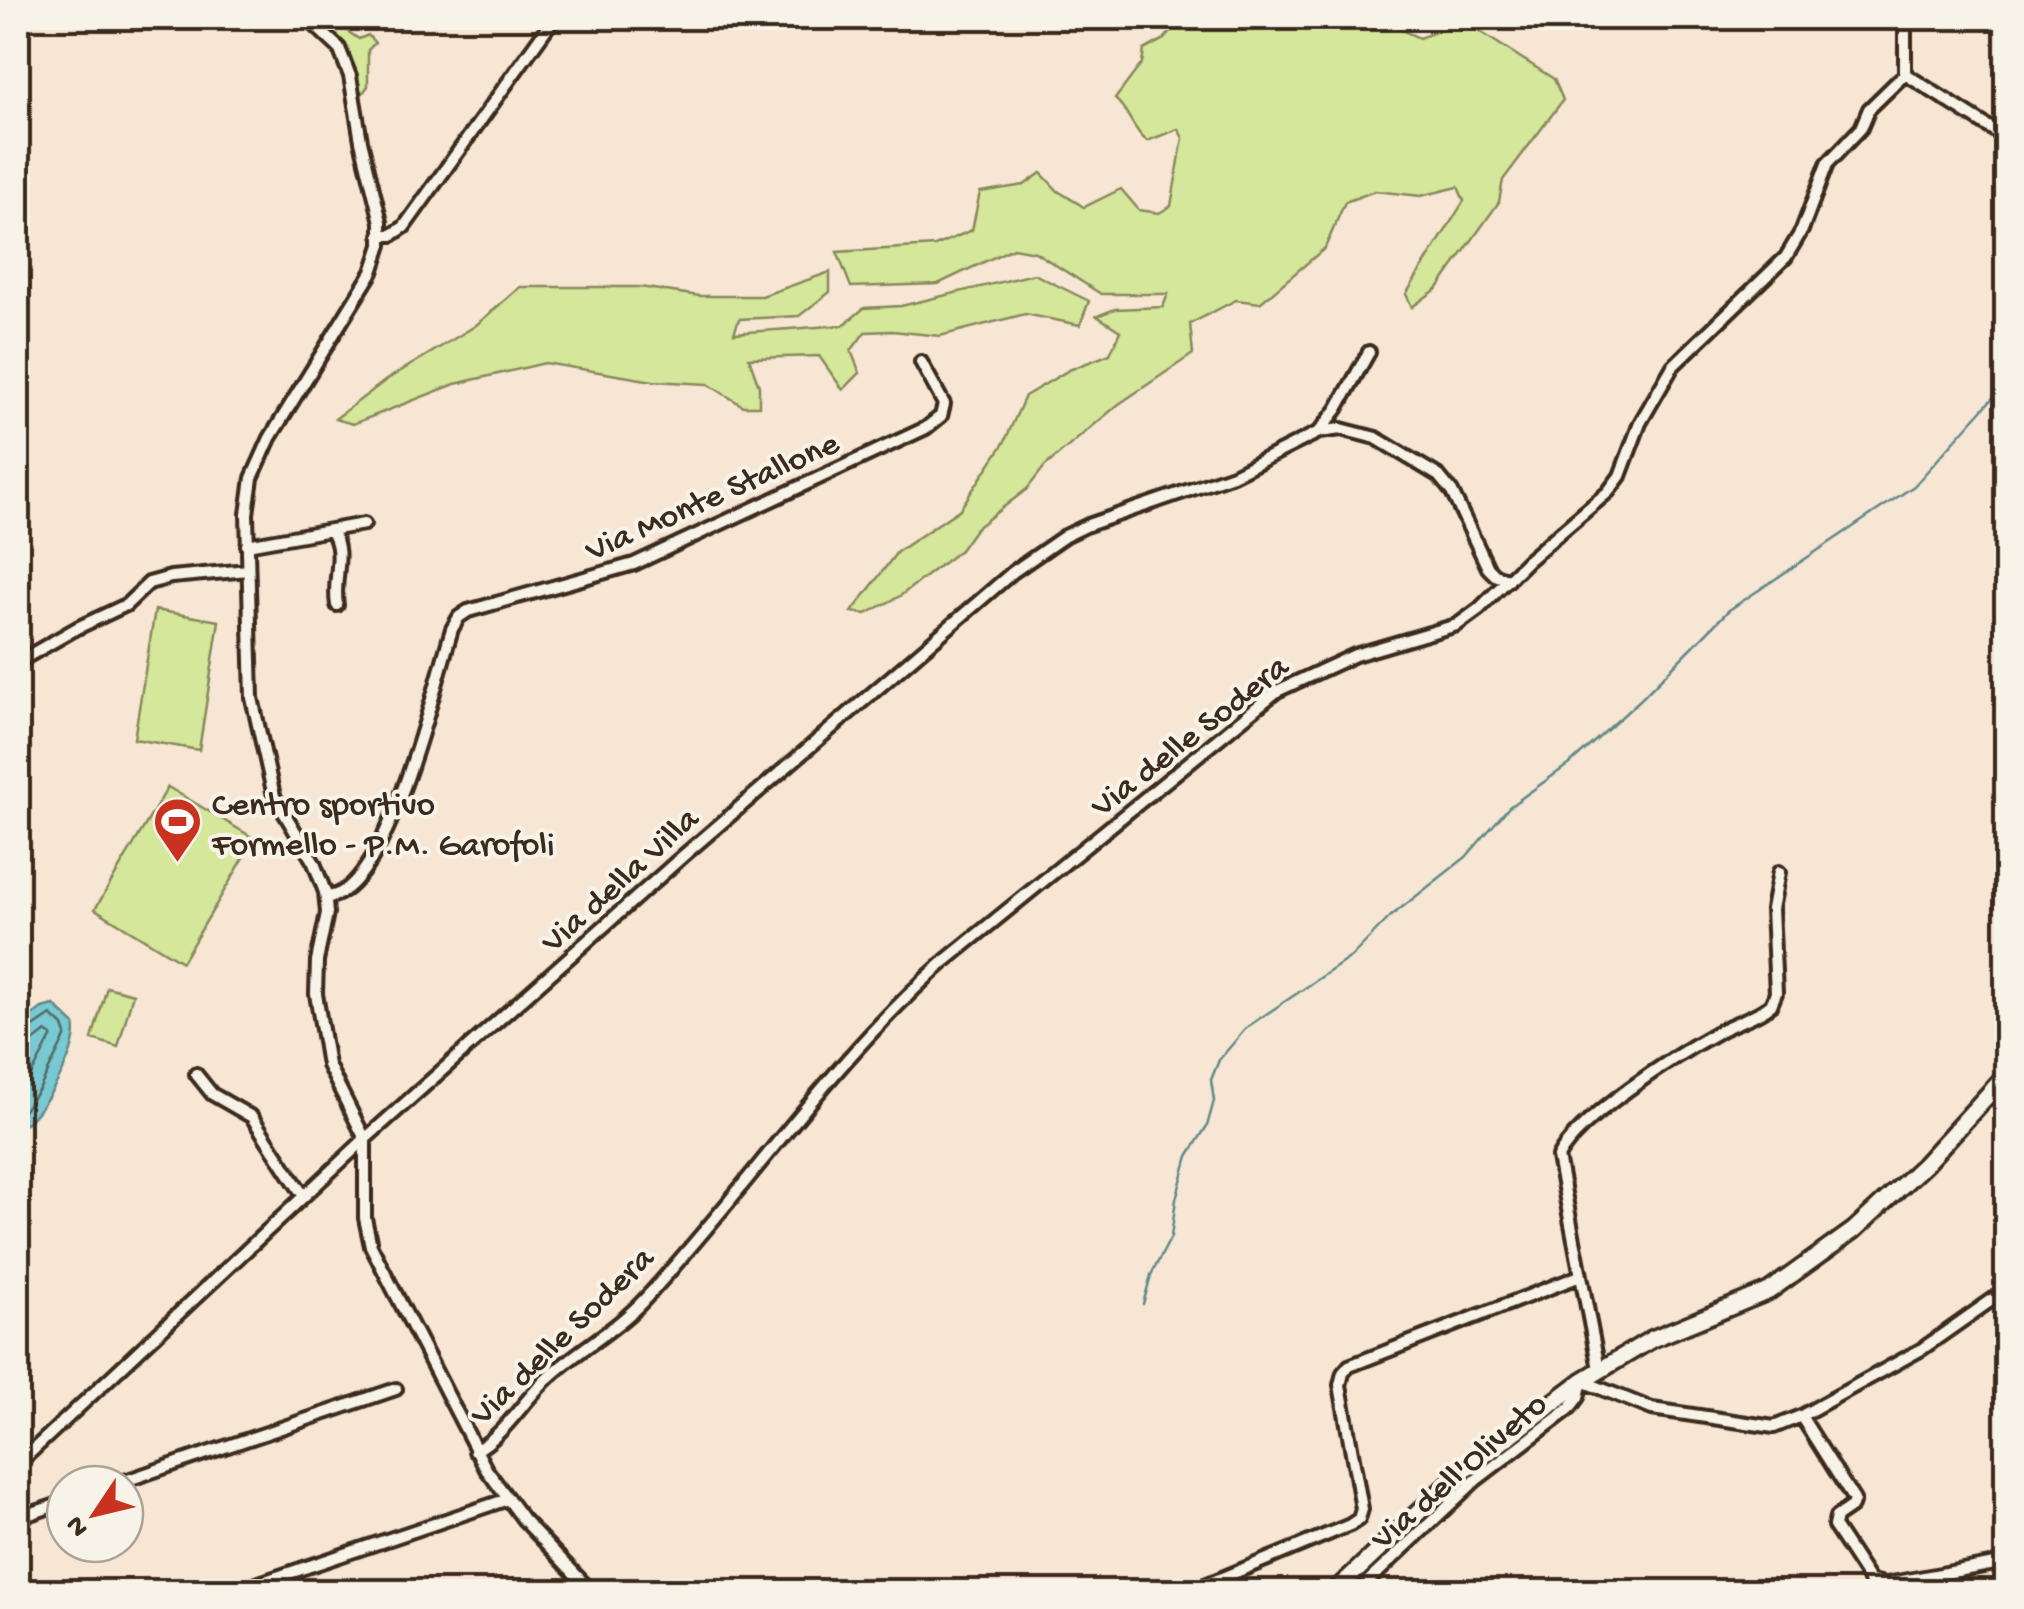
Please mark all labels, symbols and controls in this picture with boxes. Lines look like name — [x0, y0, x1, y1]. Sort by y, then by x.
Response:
street label: Via Monte Stallone — [579, 424, 847, 574]
street label: Via delle Sodera — [1083, 647, 1300, 829]
place label: Centro sportivo Formello - P.M. Garofoli — [211, 787, 555, 868]
sports icon: Centro sportivo Formello - P.M. Garofoli — [151, 796, 203, 864]
street label: Via della Villa — [534, 799, 710, 964]
street label: Via delle Sodera — [463, 1239, 665, 1437]
street label: Via dell'Oliveto — [1363, 1386, 1557, 1561]
north arrow — [45, 1464, 145, 1564]
text: N — [59, 1509, 97, 1543]

